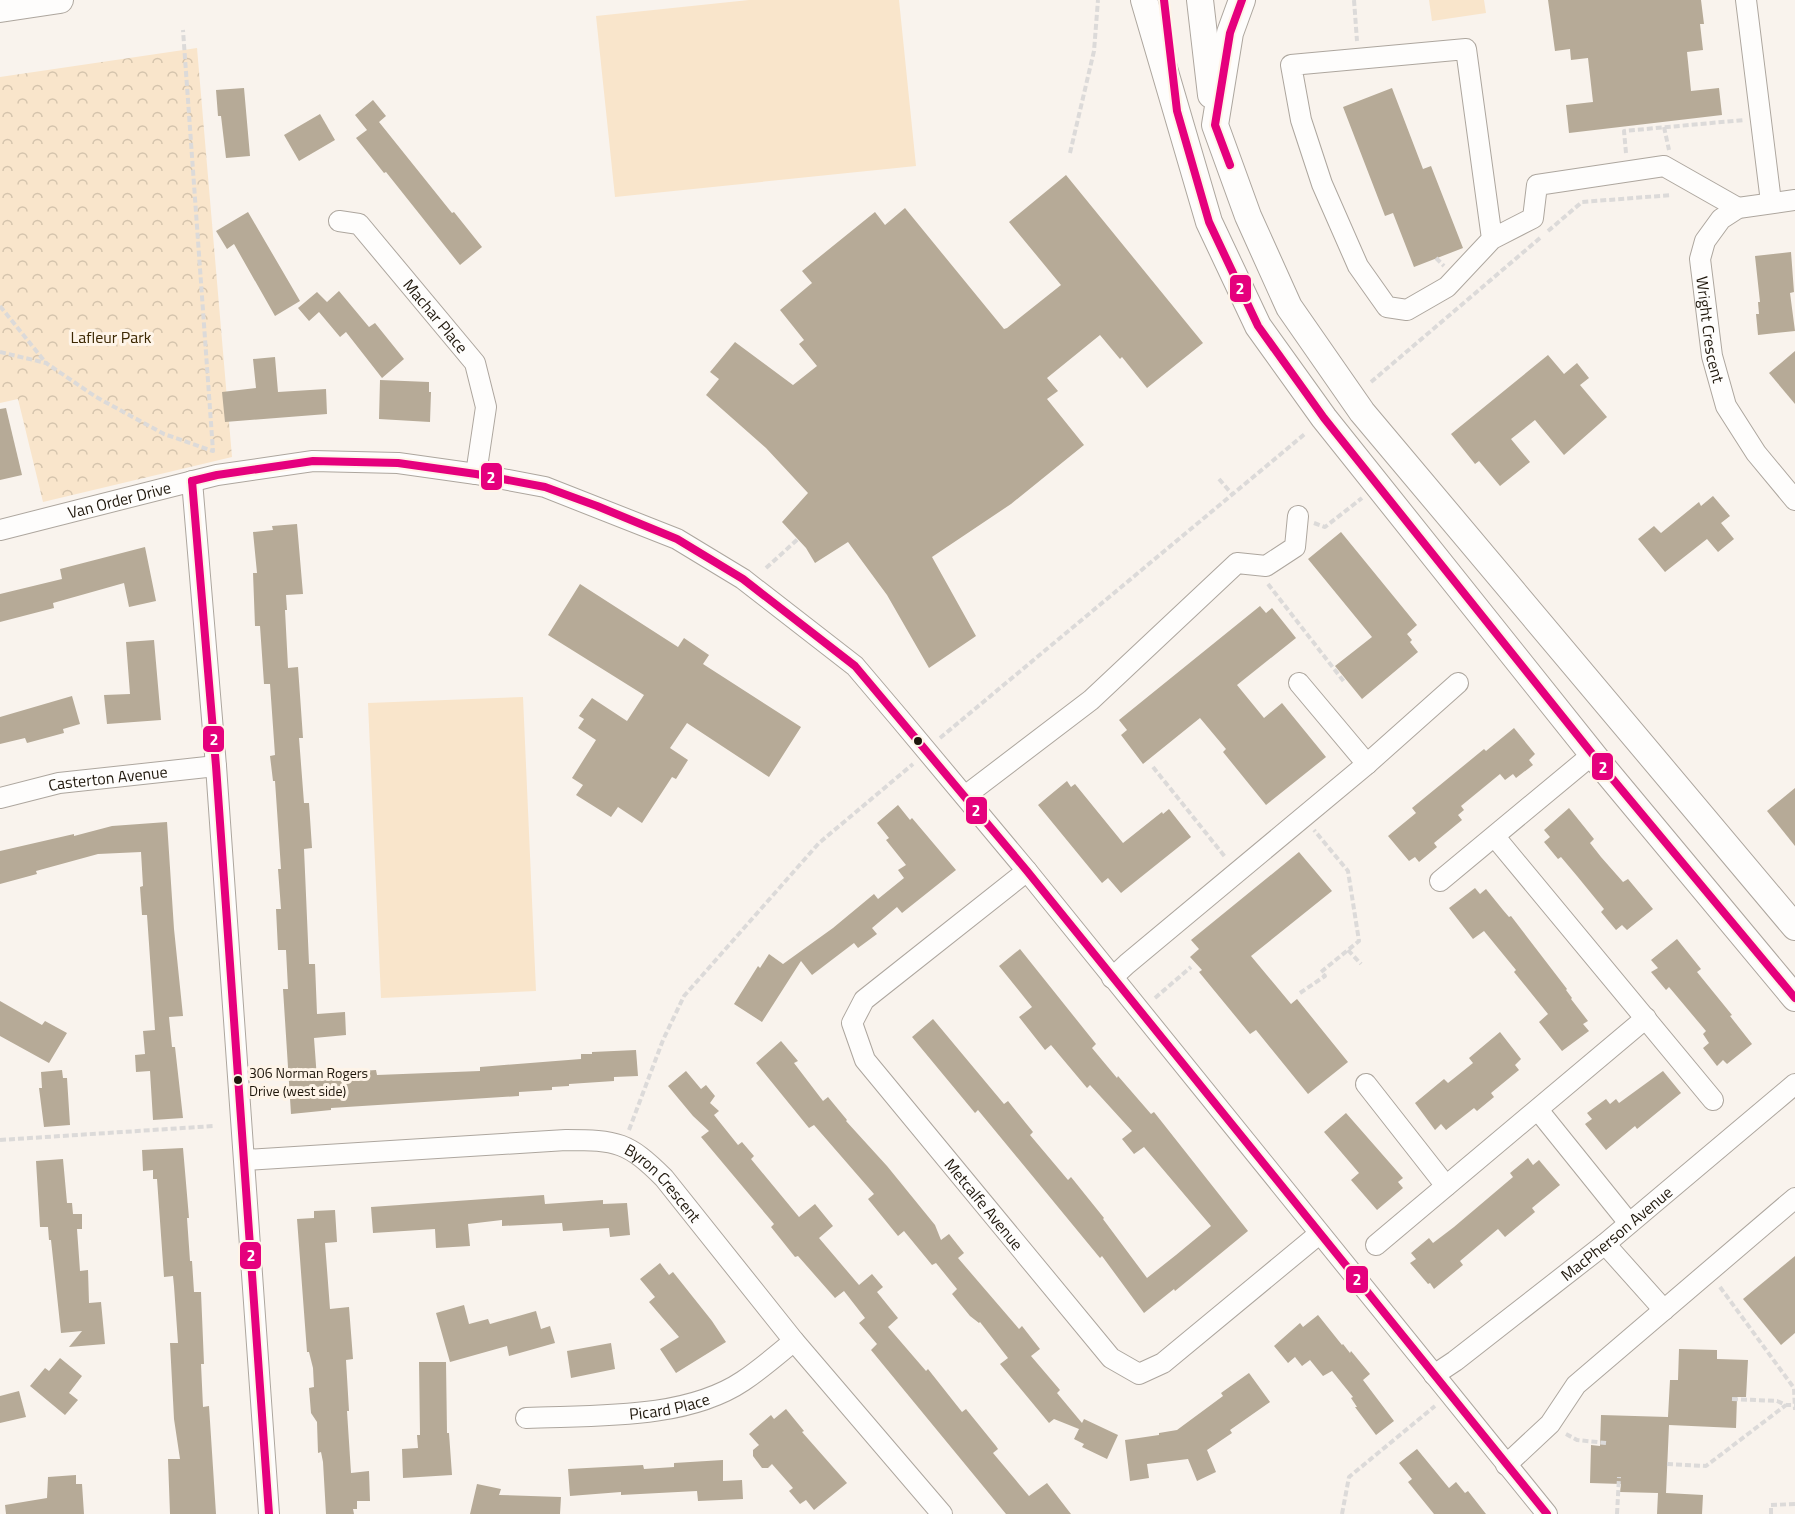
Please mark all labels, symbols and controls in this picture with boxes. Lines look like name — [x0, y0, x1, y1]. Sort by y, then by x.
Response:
street label: Machar Place — [398, 274, 474, 358]
line badge: 2 — [1229, 274, 1252, 303]
street label: Wright Crescent — [1690, 275, 1731, 386]
text: 2 — [1236, 276, 1244, 300]
park label: Lafleur Park — [71, 325, 152, 349]
line badge: 2 — [480, 462, 503, 491]
text: 2 — [487, 465, 495, 489]
street label: Van Order Drive — [65, 475, 173, 524]
line badge: 2 — [202, 725, 225, 753]
text: 2 — [210, 727, 218, 751]
unlabelled marker — [912, 735, 924, 747]
line badge: 2 — [1591, 752, 1614, 781]
text: 2 — [1599, 755, 1607, 779]
street label: Casterton Avenue — [46, 759, 169, 797]
line badge: 2 — [965, 796, 988, 825]
text: 2 — [972, 798, 980, 822]
place label: 306 Norman Rogers Drive (west side) — [249, 1062, 368, 1101]
marker: 306 Norman Rogers Drive (west side) — [232, 1074, 244, 1086]
street label: Byron Crescent — [620, 1137, 707, 1228]
street label: Metcalfe Avenue — [939, 1153, 1029, 1255]
street label: MacPherson Avenue — [1555, 1180, 1678, 1286]
line badge: 2 — [239, 1241, 262, 1270]
text: 2 — [247, 1243, 255, 1267]
line badge: 2 — [1345, 1265, 1369, 1294]
text: 2 — [1353, 1267, 1361, 1291]
street label: Picard Place — [628, 1387, 713, 1426]

